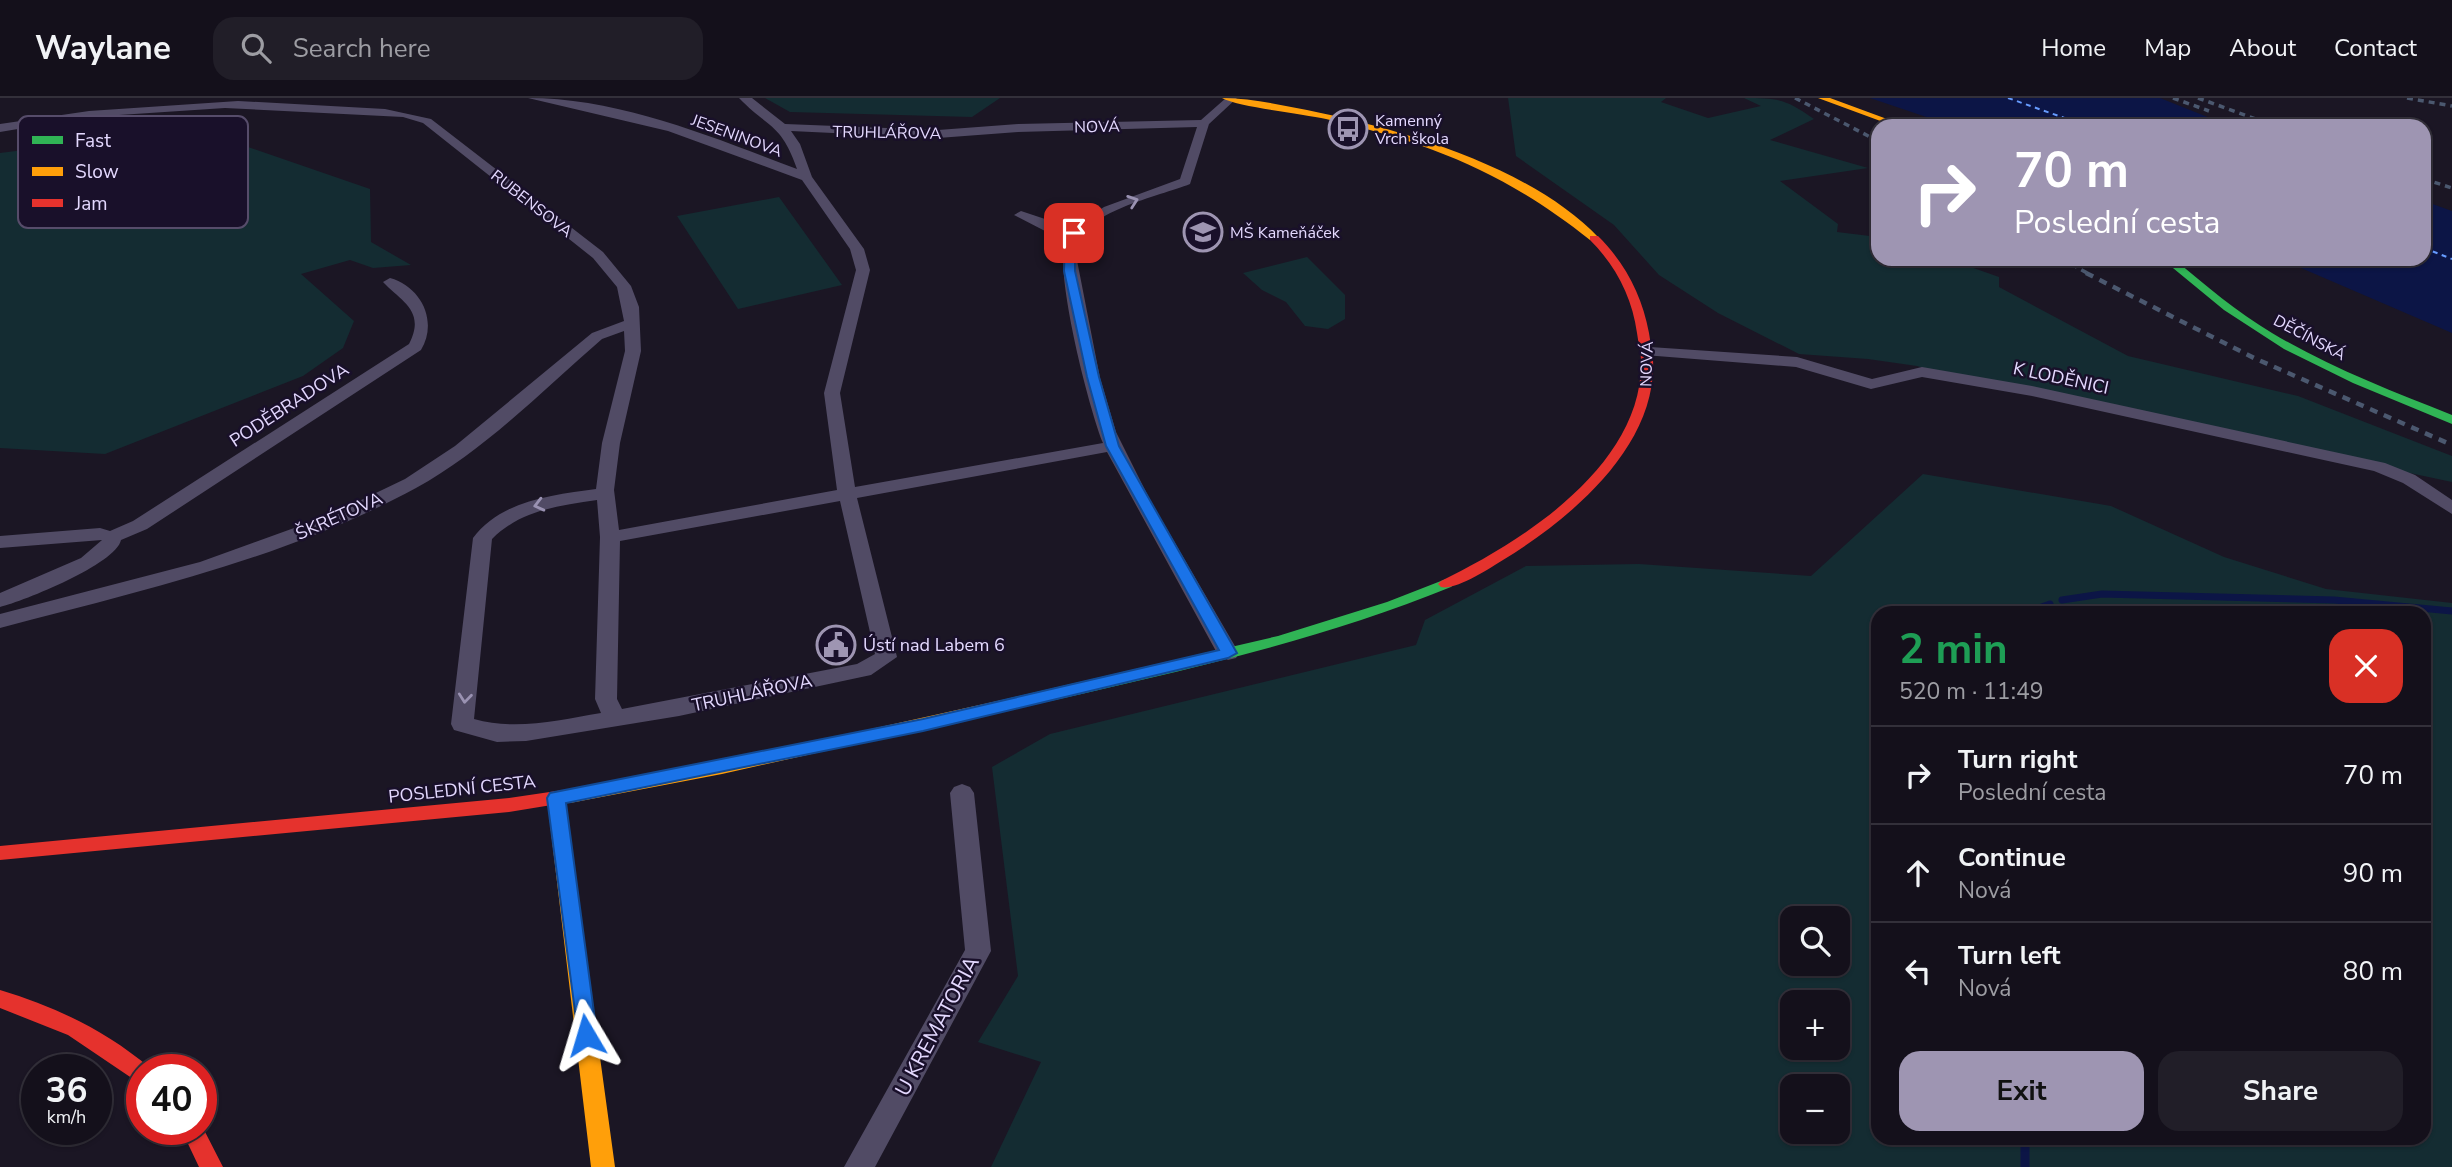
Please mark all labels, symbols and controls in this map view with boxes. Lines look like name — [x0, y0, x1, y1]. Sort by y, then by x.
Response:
search box — [213, 17, 703, 80]
text: Waylane — [35, 26, 171, 71]
icon: search — [237, 29, 275, 67]
text: Search here — [293, 31, 431, 66]
text: Home — [2041, 32, 2106, 64]
text: Map — [2144, 32, 2191, 64]
text: About — [2229, 32, 2296, 64]
text: Contact — [2334, 32, 2417, 64]
bus stop icon: Kamenný Vrch škola — [1327, 108, 1369, 150]
street label: JESENINOVA — [687, 109, 785, 163]
place label: Kamenný Vrch škola — [1374, 110, 1449, 150]
legend — [18, 116, 248, 228]
street label: NOVÁ — [1074, 116, 1120, 138]
street label: TRUHLÁŘOVA — [832, 121, 942, 145]
text: Fast — [75, 128, 111, 154]
text: 70 m — [2014, 137, 2129, 204]
icon: right — [1899, 147, 1990, 238]
text: Slow — [75, 159, 119, 185]
street label: RUBENSOVA — [486, 165, 577, 243]
text: Jam — [74, 191, 108, 217]
one-way arrow — [1126, 195, 1139, 209]
text: Poslední cesta — [2014, 201, 2220, 244]
pin — [1044, 203, 1104, 263]
school or university icon: MŠ Kameňáček — [1182, 211, 1224, 253]
icon: arrive — [1055, 214, 1093, 252]
place label: MŠ Kameňáček — [1230, 222, 1341, 244]
street label: DĚČÍNSKÁ — [2270, 310, 2350, 366]
street label: NOVÁ — [1635, 341, 1659, 387]
street label: K LODĚNICI — [2011, 356, 2111, 400]
street label: PODĚBRADOVA — [225, 358, 353, 452]
street label: ŠKRÉTOVA — [292, 486, 386, 546]
one-way arrow — [533, 497, 545, 511]
text: 2 min — [1899, 621, 2008, 678]
public building icon: Ústí nad Labem 6 — [815, 624, 857, 666]
button: close — [2329, 629, 2403, 703]
place label: Ústí nad Labem 6 — [863, 633, 1005, 657]
street label: TRUHLÁŘOVA — [690, 669, 814, 717]
text: 520 m · 11:49 — [1899, 676, 2044, 707]
one-way arrow — [458, 692, 473, 704]
text: Turn right — [1958, 742, 2077, 777]
icon: right — [1899, 756, 1937, 794]
text: 70 m — [2343, 758, 2403, 793]
street label: POSLEDNÍ CESTA — [387, 769, 537, 809]
text: Poslední cesta — [1958, 777, 2106, 808]
text: Continue — [1958, 840, 2066, 875]
icon: ahead — [1899, 854, 1937, 892]
text: 90 m — [2343, 856, 2403, 891]
text: Nová — [1958, 875, 2011, 906]
map controls — [1780, 906, 1850, 1144]
button: search — [1780, 906, 1850, 976]
text: Turn left — [1958, 938, 2061, 973]
street label: U KREMATORIA — [888, 951, 986, 1101]
icon: left — [1899, 952, 1937, 990]
text: 80 m — [2343, 954, 2403, 989]
text: Nová — [1958, 973, 2011, 1004]
button: + — [1780, 990, 1850, 1060]
position arrow — [549, 998, 623, 1072]
button: Exit — [1899, 1051, 2144, 1131]
button: Share — [2158, 1051, 2403, 1131]
speed limit sign: 40 — [126, 1054, 217, 1145]
text: 36 — [45, 1067, 88, 1114]
button: − — [1780, 1074, 1850, 1144]
text: km/h — [47, 1105, 86, 1129]

